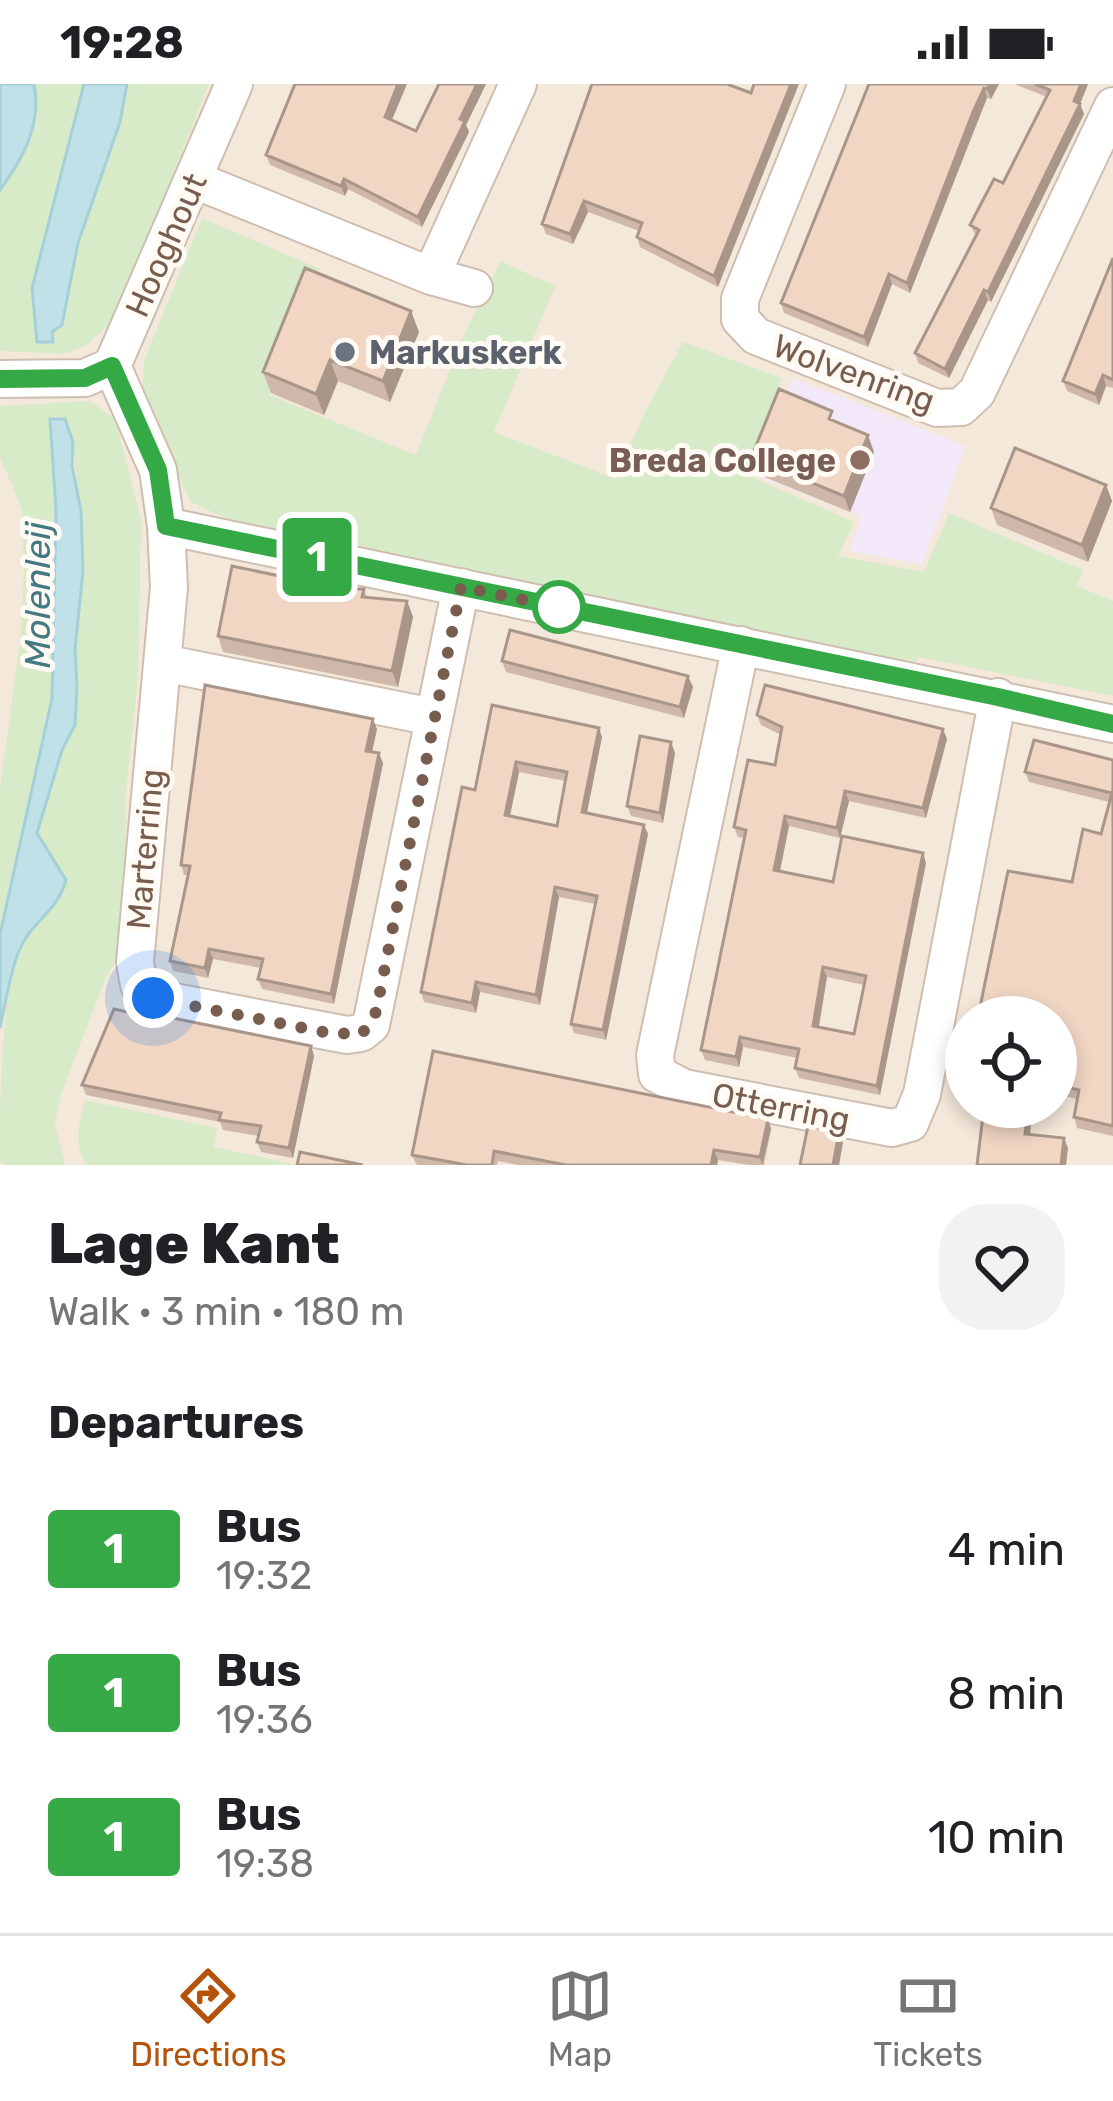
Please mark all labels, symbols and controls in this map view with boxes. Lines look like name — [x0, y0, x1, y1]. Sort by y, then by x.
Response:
text: 19:28 — [60, 16, 184, 69]
street label: Hooghout — [117, 167, 215, 323]
street label: Wolvenring — [768, 326, 940, 420]
place label: Markuskerk — [369, 333, 563, 372]
marker: Markuskerk — [332, 339, 358, 365]
place label: Breda College — [609, 441, 836, 480]
marker: Breda College — [847, 447, 873, 473]
line badge: 1 — [278, 518, 356, 596]
water label: Molenleij — [16, 521, 59, 668]
text: 1 — [307, 532, 327, 582]
unlabelled marker — [534, 582, 584, 632]
street label: Marterring — [119, 767, 171, 931]
your location — [123, 968, 183, 1028]
map controls — [945, 996, 1077, 1128]
button: locate — [945, 996, 1077, 1128]
street label: Otterring — [709, 1075, 853, 1139]
button: heart — [939, 1204, 1065, 1330]
text: Lage Kant — [48, 1210, 340, 1277]
text: Walk · 3 min · 180 m — [48, 1289, 404, 1335]
text: Departures — [48, 1396, 304, 1449]
text: Bus — [216, 1500, 301, 1553]
text: 4 min — [948, 1523, 1065, 1576]
text: 1 — [104, 1524, 124, 1574]
text: 19:32 — [216, 1553, 312, 1599]
text: Bus — [216, 1644, 301, 1697]
text: 8 min — [947, 1667, 1065, 1720]
text: 1 — [104, 1668, 124, 1718]
text: 19:36 — [216, 1697, 313, 1743]
text: Bus — [216, 1788, 301, 1841]
text: 10 min — [928, 1811, 1065, 1864]
text: 1 — [104, 1812, 124, 1862]
text: 19:38 — [216, 1841, 314, 1887]
tab: Directions — [130, 1963, 286, 2074]
tab: Map — [547, 1963, 613, 2074]
tab: Tickets — [873, 1963, 983, 2074]

